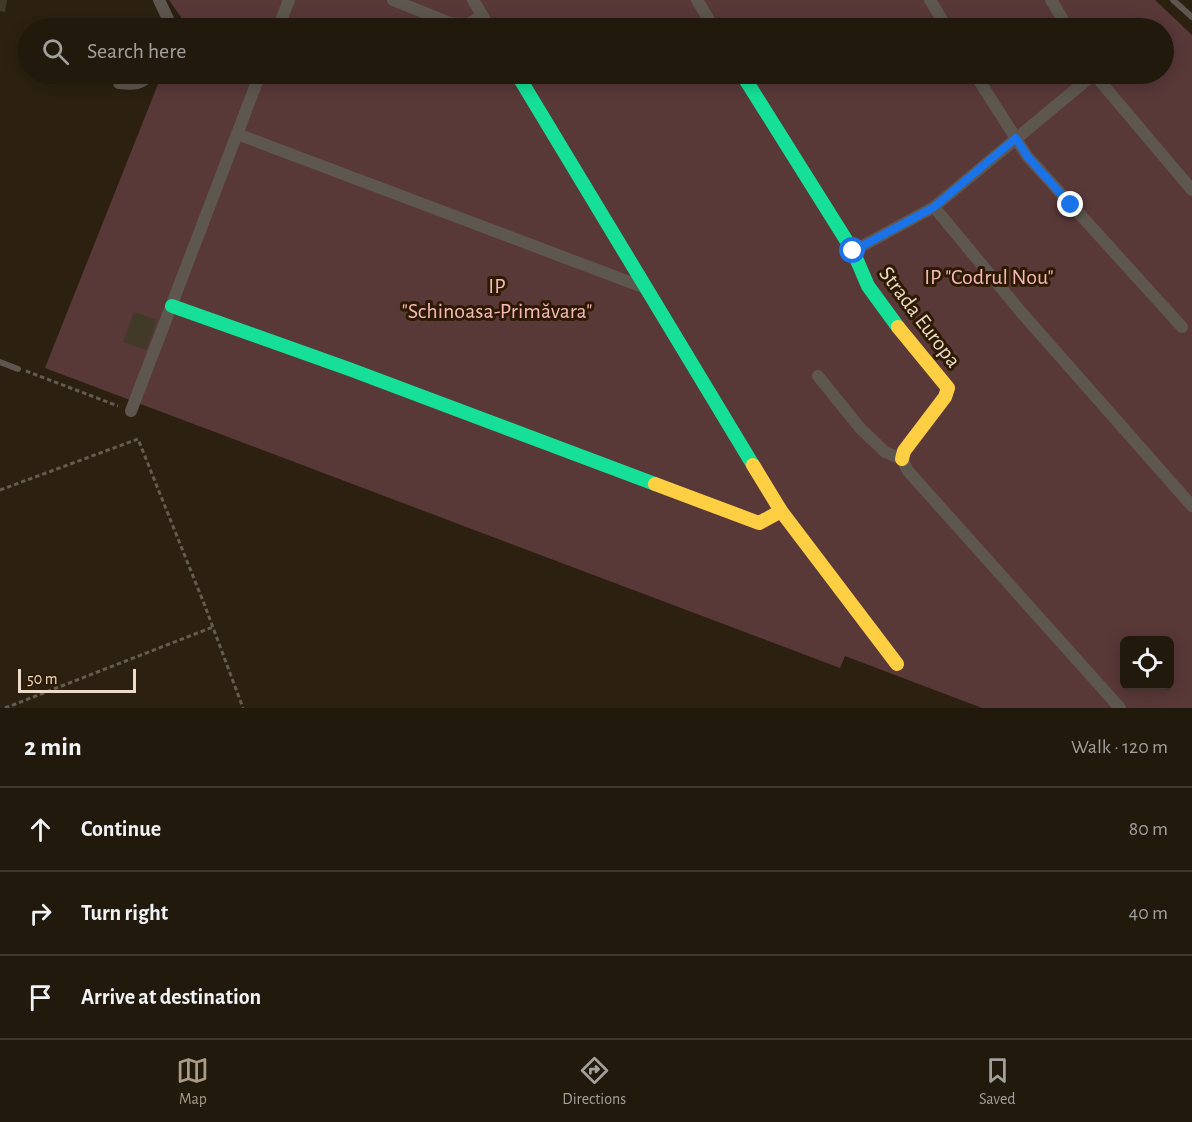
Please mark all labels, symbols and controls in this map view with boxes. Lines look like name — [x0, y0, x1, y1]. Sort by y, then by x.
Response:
search box — [18, 18, 1174, 84]
icon: search — [39, 35, 72, 68]
text: Search here — [87, 40, 186, 62]
route end — [1057, 191, 1083, 217]
route start — [839, 237, 865, 263]
street label: Strada Europa — [875, 262, 965, 372]
park label: IP "Codrul Nou" — [924, 266, 1054, 288]
park label: IP "Schinoasa-Primăvara" — [402, 275, 592, 322]
map controls — [1120, 636, 1174, 690]
button: locate — [1120, 636, 1174, 690]
scale bar — [18, 666, 136, 694]
text: 50 m — [27, 671, 58, 687]
text: 2 min — [24, 734, 82, 760]
text: Walk · 120 m — [1071, 737, 1168, 757]
icon: ahead — [24, 813, 57, 846]
text: Continue — [81, 818, 161, 840]
text: 80 m — [1129, 819, 1168, 839]
icon: right — [24, 897, 57, 930]
text: Turn right — [81, 902, 168, 924]
text: 40 m — [1129, 903, 1168, 923]
icon: arrive — [24, 981, 57, 1014]
text: Arrive at destination — [81, 986, 261, 1008]
tab: Map — [176, 1054, 209, 1109]
tab: Directions — [562, 1054, 626, 1109]
tab: Saved — [979, 1054, 1016, 1109]

